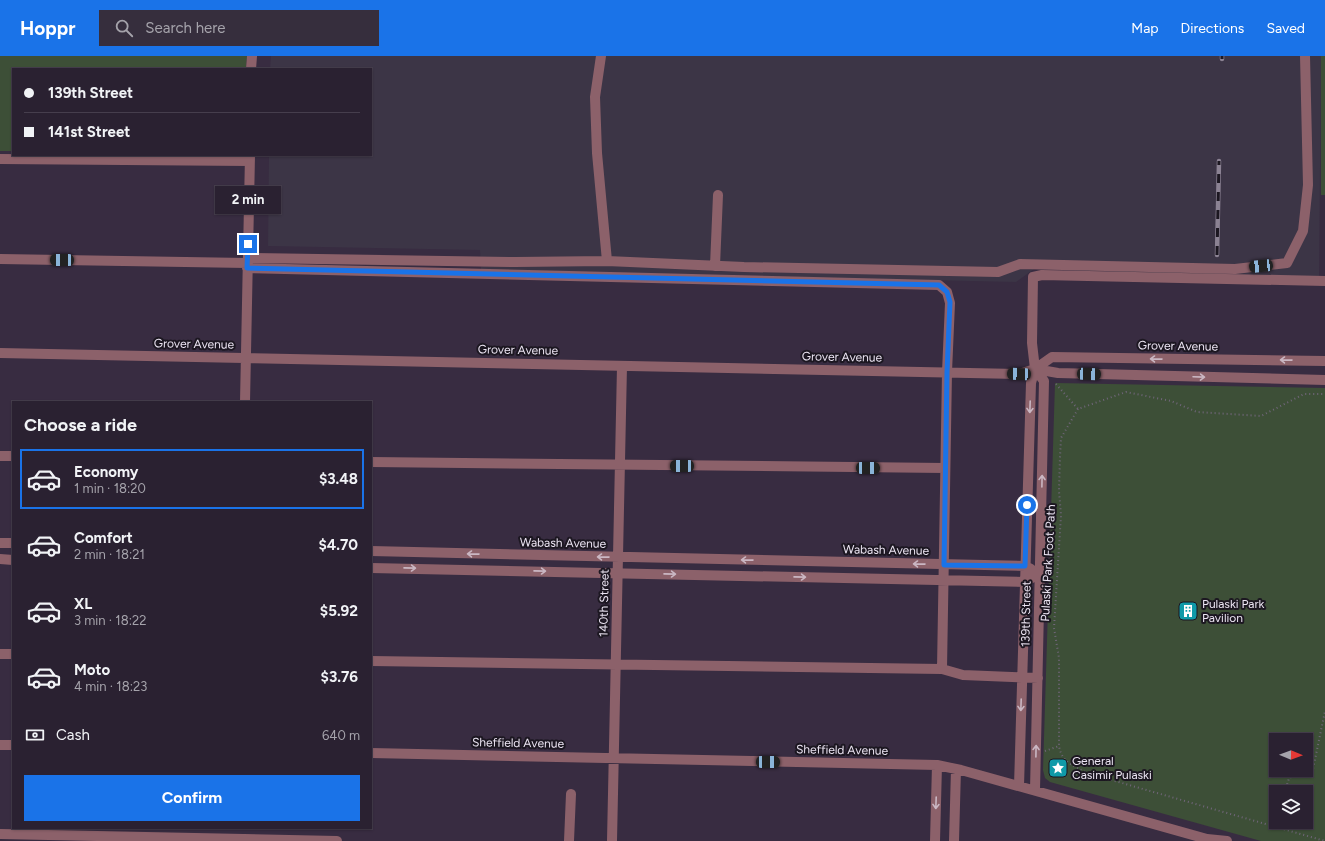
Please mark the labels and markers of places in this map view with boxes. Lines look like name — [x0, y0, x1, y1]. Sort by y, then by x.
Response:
place label: Pulaski Park Pavilion — [1202, 597, 1265, 625]
building icon: Pulaski Park Pavilion — [1177, 600, 1199, 622]
place label: General Casimir Pulaski — [1072, 754, 1152, 782]
place icon: General Casimir Pulaski — [1047, 757, 1069, 779]

